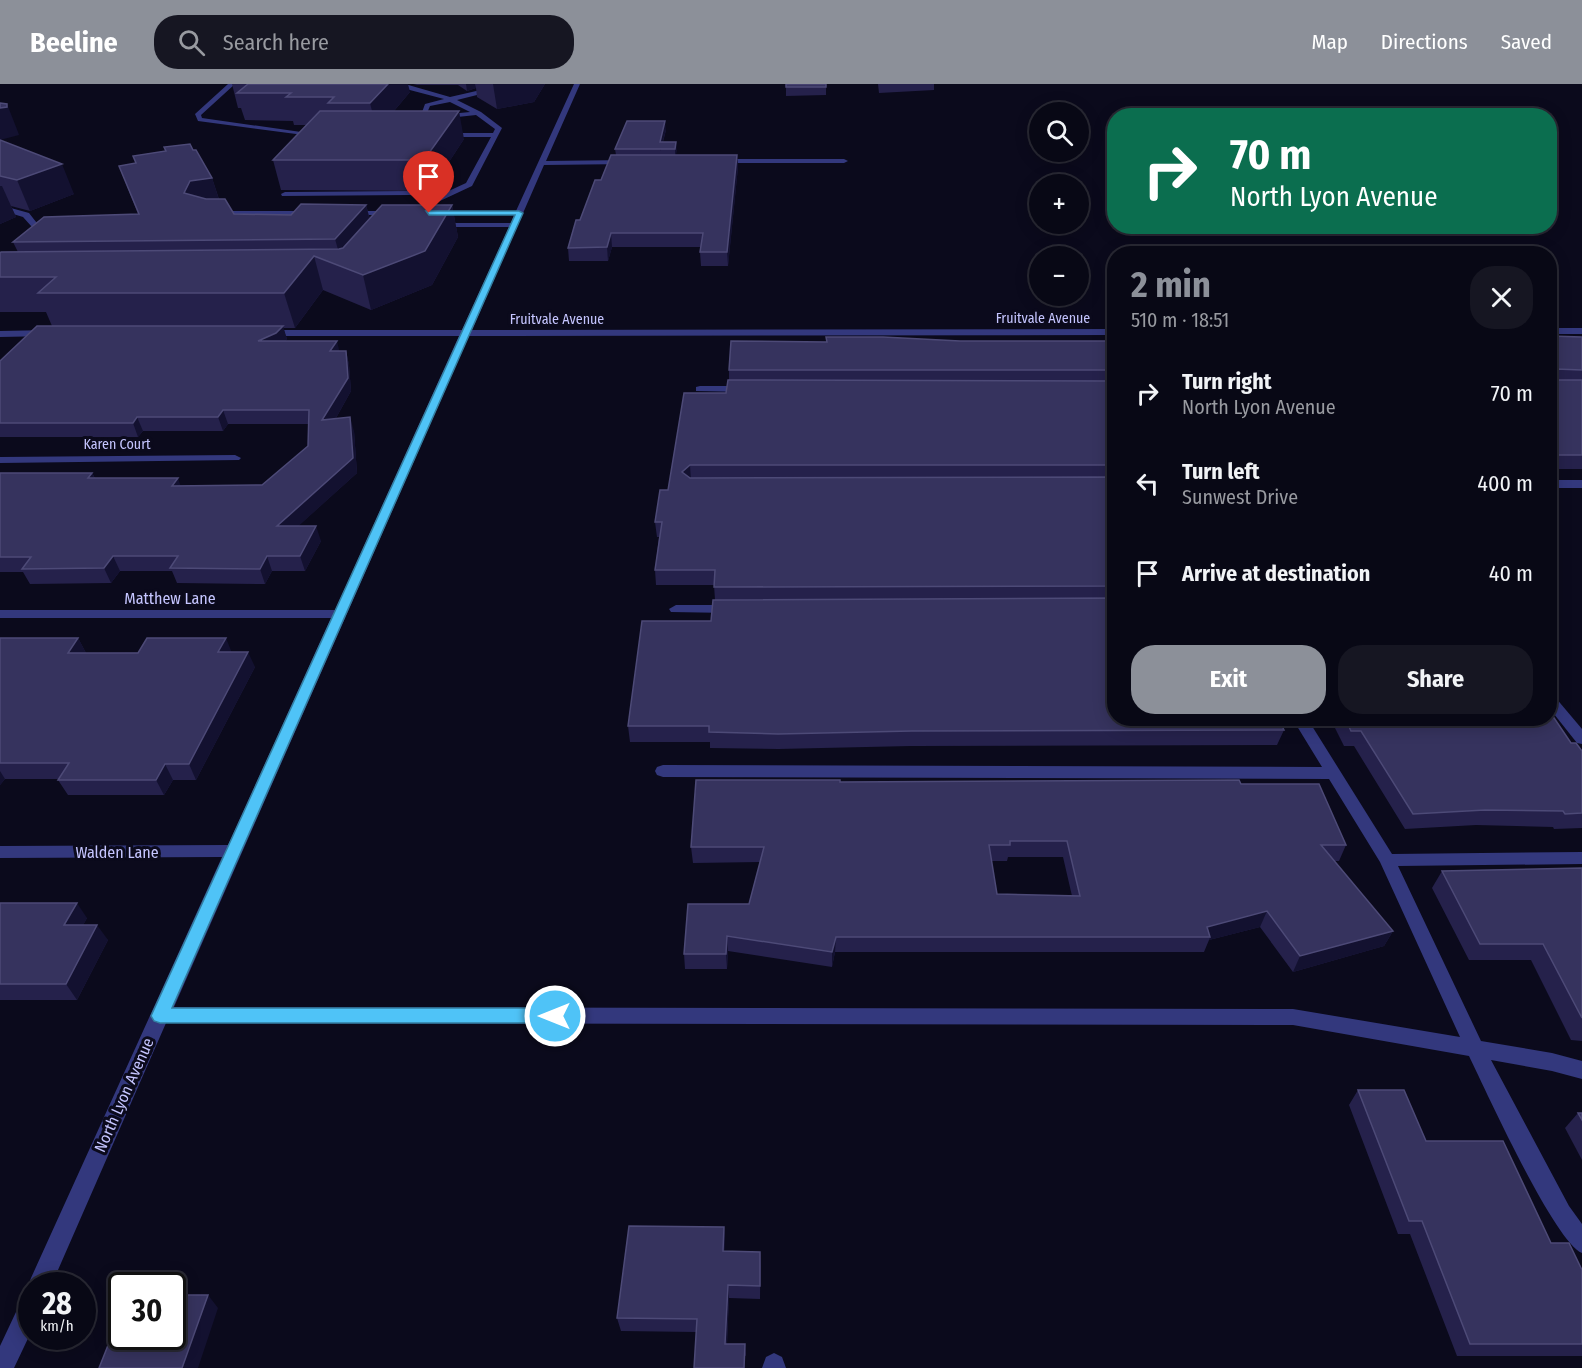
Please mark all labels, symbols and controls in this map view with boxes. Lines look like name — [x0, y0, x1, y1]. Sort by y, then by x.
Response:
search box — [154, 15, 574, 69]
text: Beeline — [30, 26, 118, 59]
icon: search — [175, 26, 208, 59]
text: Search here — [223, 29, 329, 56]
text: Map — [1311, 29, 1348, 55]
text: Directions — [1381, 29, 1468, 55]
text: Saved — [1501, 29, 1552, 55]
map controls — [1029, 102, 1089, 306]
button: search — [1029, 102, 1089, 162]
text: 70 m — [1230, 130, 1311, 180]
icon: right — [1131, 132, 1209, 210]
pin — [403, 151, 454, 213]
icon: arrive — [412, 160, 445, 193]
button: + — [1029, 174, 1089, 234]
text: North Lyon Avenue — [1230, 181, 1437, 213]
button: − — [1029, 246, 1089, 306]
text: 2 min — [1131, 263, 1211, 307]
button: close — [1470, 266, 1533, 329]
text: 510 m · 18:51 — [1131, 308, 1229, 332]
street label: Fruitvale Avenue — [996, 310, 1090, 327]
street label: Fruitvale Avenue — [510, 311, 604, 328]
text: Turn right — [1182, 368, 1271, 395]
icon: right — [1131, 377, 1164, 410]
text: 70 m — [1491, 380, 1533, 407]
text: North Lyon Avenue — [1182, 395, 1336, 419]
street label: Karen Court — [83, 436, 151, 453]
text: Turn left — [1182, 458, 1260, 485]
icon: left — [1131, 467, 1164, 500]
text: 400 m — [1477, 470, 1533, 497]
text: Sunwest Drive — [1182, 485, 1298, 509]
icon: arrive — [1131, 557, 1164, 590]
text: Arrive at destination — [1182, 560, 1370, 587]
text: 40 m — [1489, 560, 1533, 587]
street label: Matthew Lane — [124, 589, 216, 608]
button: Exit — [1131, 645, 1326, 714]
button: Share — [1338, 645, 1533, 714]
street label: Walden Lane — [75, 843, 159, 862]
position arrow — [523, 984, 587, 1048]
street label: North Lyon Avenue — [90, 1035, 158, 1155]
speed limit sign: 30 — [108, 1272, 186, 1350]
text: 28 — [42, 1286, 72, 1322]
text: km/h — [40, 1317, 74, 1335]

